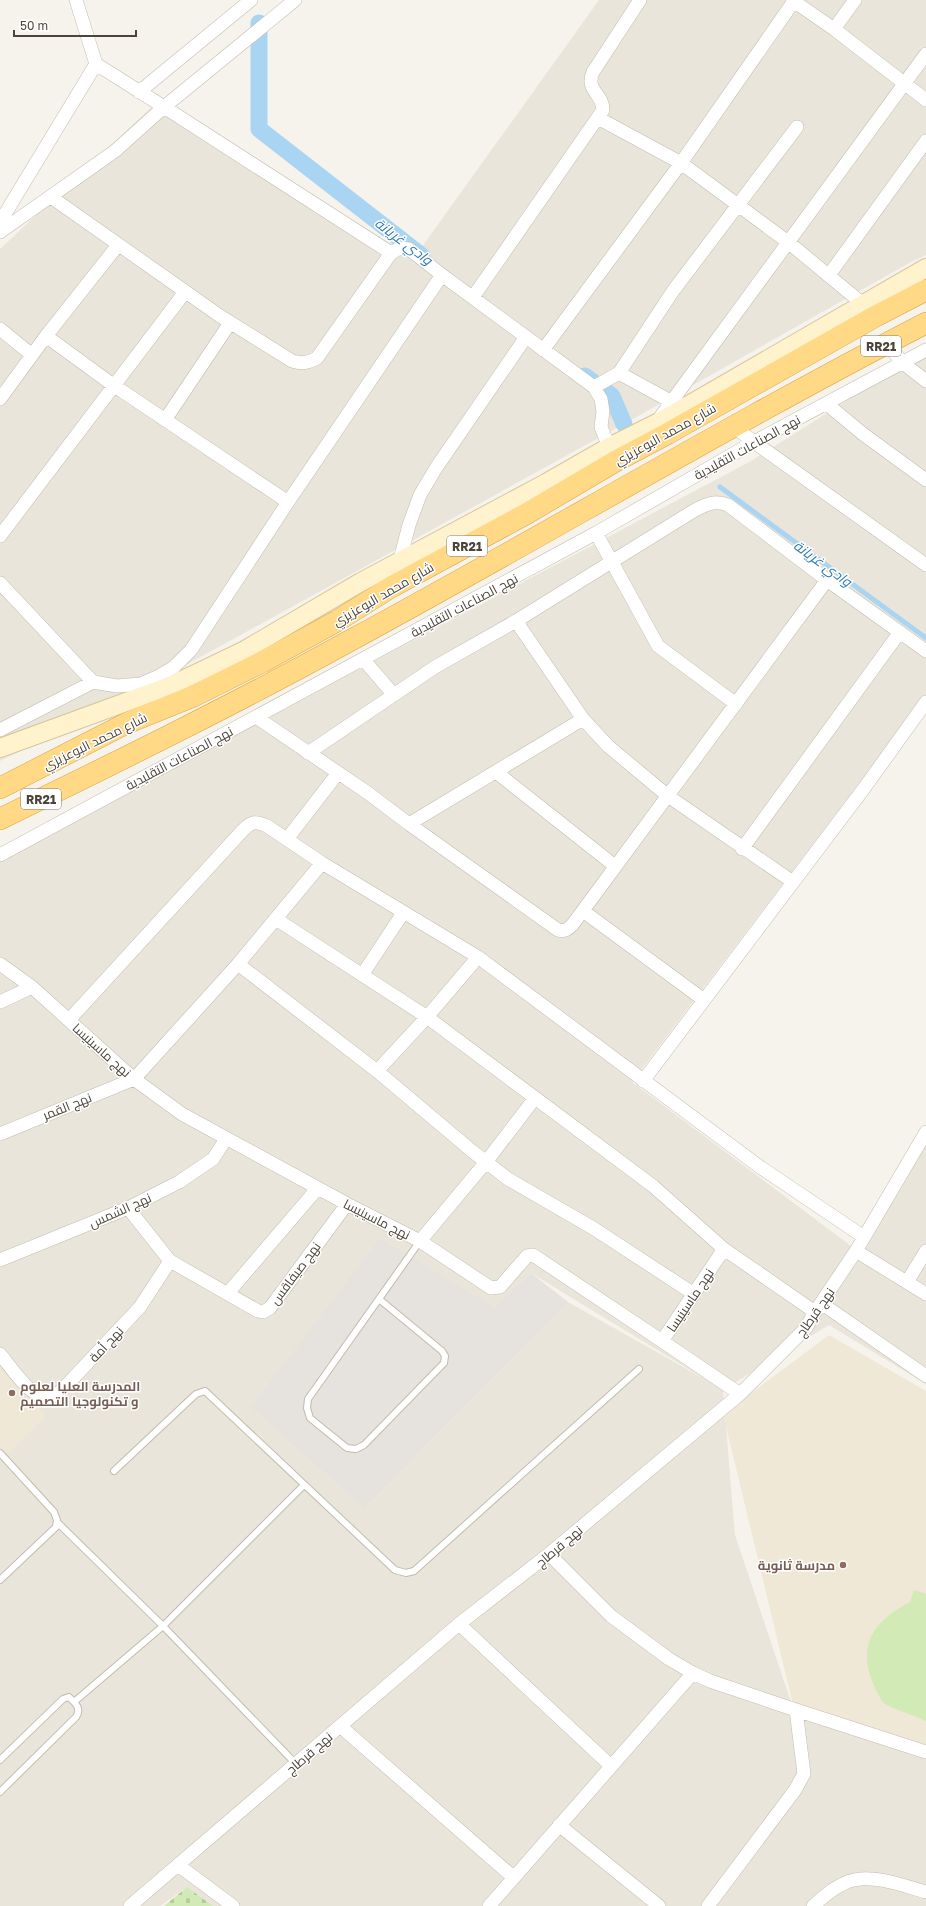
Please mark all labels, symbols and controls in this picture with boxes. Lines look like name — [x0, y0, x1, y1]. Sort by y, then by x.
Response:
scale bar — [14, 12, 136, 38]
text: 50 m — [20, 18, 48, 33]
water label: وادي غريانة — [370, 214, 437, 272]
road number: RR21 — [861, 336, 901, 356]
street label: شارع محمد البوعزيزي — [611, 399, 720, 471]
street label: نهج الصناعات التقليدية — [691, 411, 804, 484]
road number: RR21 — [447, 536, 487, 556]
water label: وادي غريانة — [788, 536, 856, 594]
street label: شارع محمد البوعزيزي — [330, 559, 438, 632]
street label: نهج الصناعات التقليدية — [408, 570, 521, 641]
street label: شارع محمد البوعزيزي — [40, 709, 151, 776]
street label: نهج الصناعات التقليدية — [123, 723, 236, 794]
road number: RR21 — [21, 789, 61, 809]
street label: نهج ماسينيسا — [69, 1020, 134, 1081]
street label: نهج القمر — [39, 1089, 94, 1124]
street label: نهج الشمس — [86, 1189, 154, 1232]
street label: نهج ماسينيسا — [340, 1195, 413, 1244]
street label: نهج صيفاقس — [266, 1239, 325, 1308]
street label: نهج ماسينيسا — [663, 1265, 718, 1335]
street label: نهج قرطاج — [792, 1284, 839, 1340]
street label: نهج أمة — [86, 1323, 127, 1366]
place label: المدرسة العليا لعلوم و تكنولوجيا التصميم — [20, 1378, 140, 1411]
marker: المدرسة العليا لعلوم و تكنولوجيا التصميم — [7, 1388, 17, 1398]
street label: نهج قرطاج — [532, 1522, 586, 1571]
place label: مدرسة ثانوية — [758, 1557, 835, 1574]
marker: مدرسة ثانوية — [838, 1560, 848, 1570]
street label: نهج قرطاج — [283, 1728, 336, 1778]

